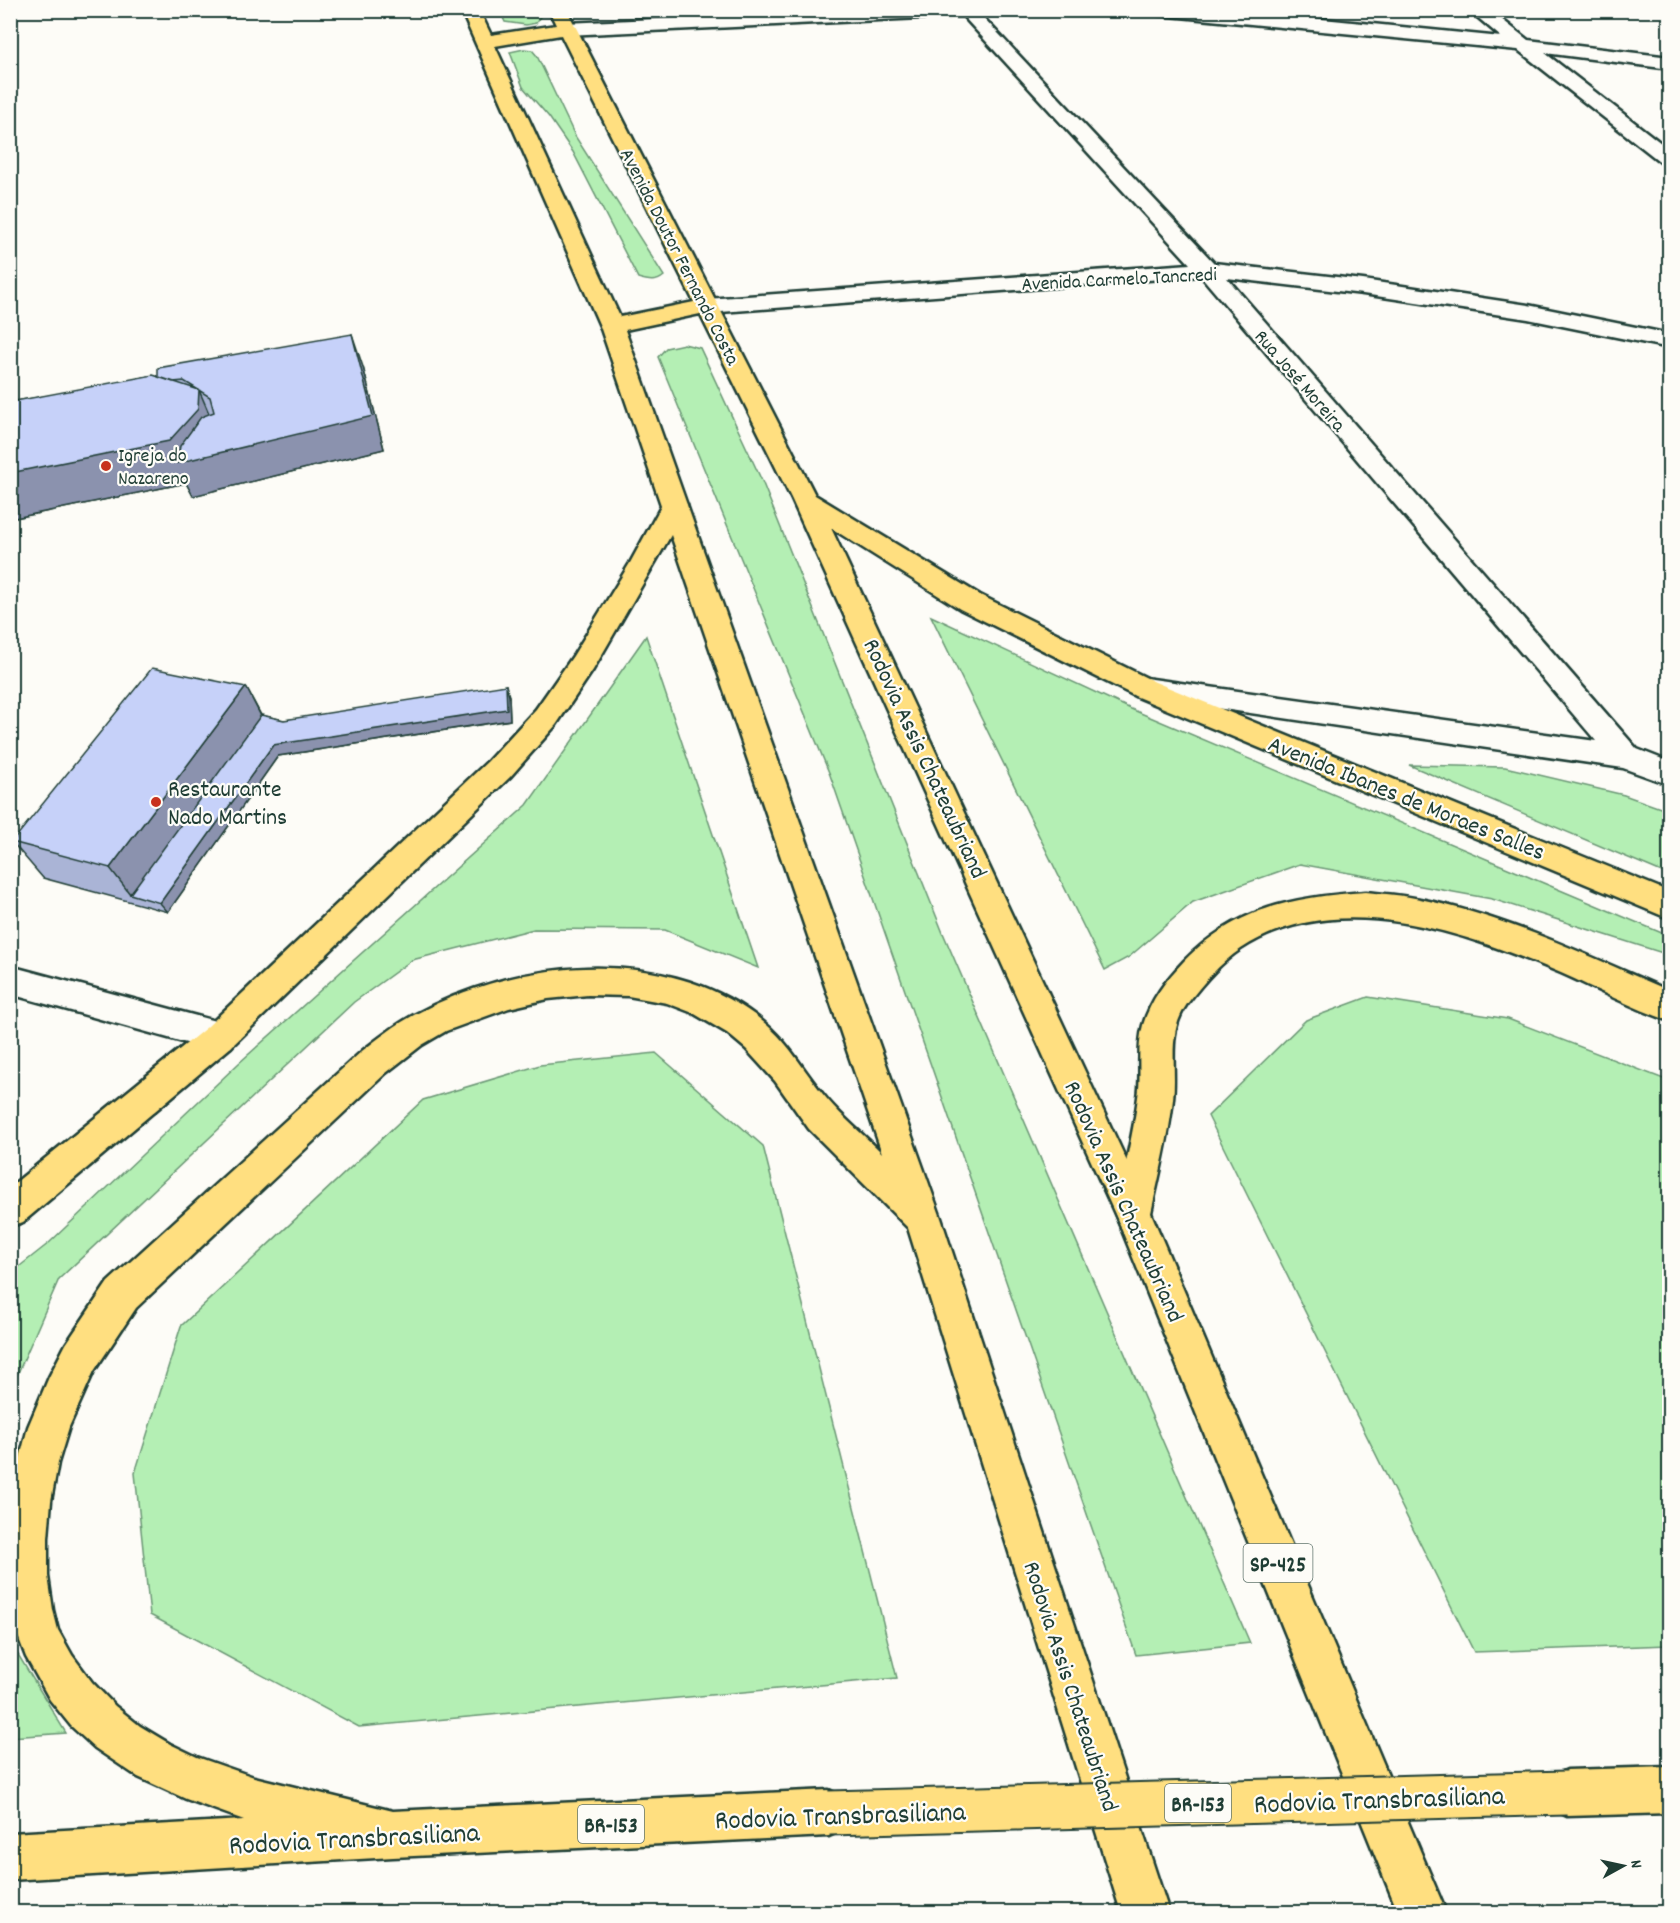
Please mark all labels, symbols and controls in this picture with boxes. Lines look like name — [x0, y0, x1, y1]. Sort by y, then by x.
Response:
street label: Avenida Doutor Fernando Costa — [611, 144, 746, 371]
street label: Avenida Carmelo Tancredi — [1021, 262, 1218, 300]
street label: Rua José Moreira — [1246, 325, 1352, 440]
place label: Igreja do Nazareno — [118, 443, 189, 494]
marker: Igreja do Nazareno — [99, 459, 113, 473]
street label: Rodovia Assis Chateaubriand — [853, 634, 994, 885]
street label: Avenida Ibanes de Moraes Salles — [1262, 729, 1549, 871]
place label: Restaurante Nado Martins — [168, 774, 287, 836]
marker: Restaurante Nado Martins — [149, 795, 163, 809]
street label: Rodovia Assis Chateaubriand — [1054, 1076, 1191, 1328]
road number: SP-425 — [1244, 1544, 1312, 1582]
street label: Rodovia Assis Chateaubriand — [1013, 1557, 1126, 1816]
street label: Rodovia Transbrasiliana — [1253, 1779, 1506, 1827]
road number: BR-153 — [1165, 1784, 1231, 1822]
street label: Rodovia Transbrasiliana — [714, 1795, 967, 1843]
road number: BR-153 — [578, 1805, 644, 1843]
street label: Rodovia Transbrasiliana — [228, 1815, 482, 1869]
north arrow — [1593, 1836, 1653, 1896]
text: N — [1623, 1859, 1647, 1870]

